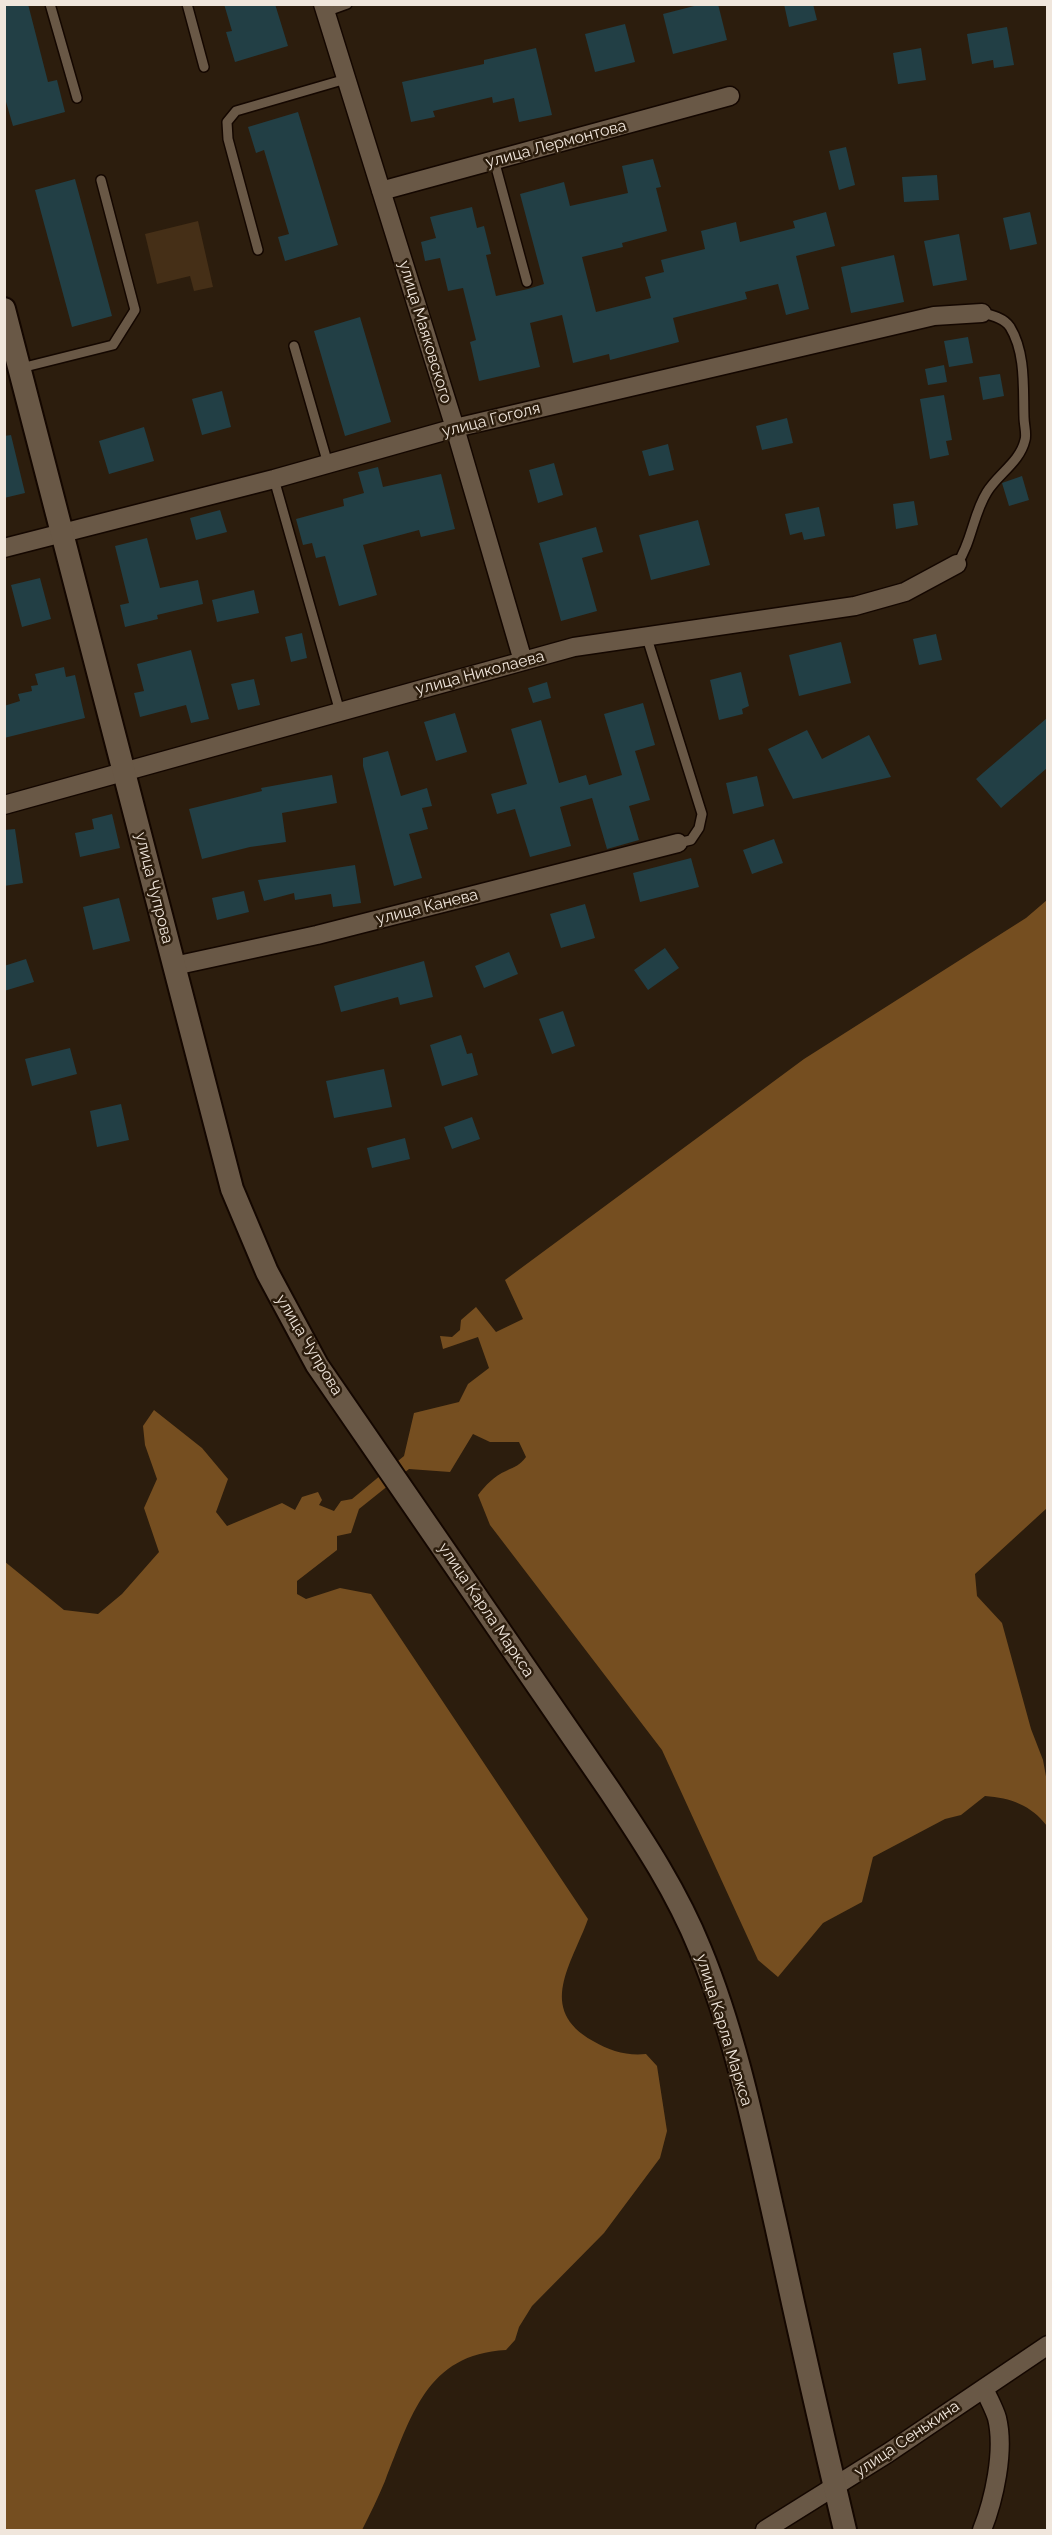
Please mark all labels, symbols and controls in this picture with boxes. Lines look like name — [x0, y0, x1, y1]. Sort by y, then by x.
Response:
street label: улица Лермонтова — [484, 116, 628, 172]
street label: улица Маяковского — [394, 258, 456, 406]
street label: улица Гоголя — [440, 399, 542, 441]
street label: улица Николаева — [413, 647, 547, 699]
street label: улица Чупрова — [131, 830, 177, 946]
street label: улица Канева — [374, 885, 480, 929]
street label: улица Чупрова — [271, 1291, 347, 1399]
street label: улица Карла Маркса — [434, 1539, 538, 1681]
street label: улица Карла Маркса — [692, 1952, 756, 2108]
street label: улица Сенькина — [851, 2397, 963, 2481]

